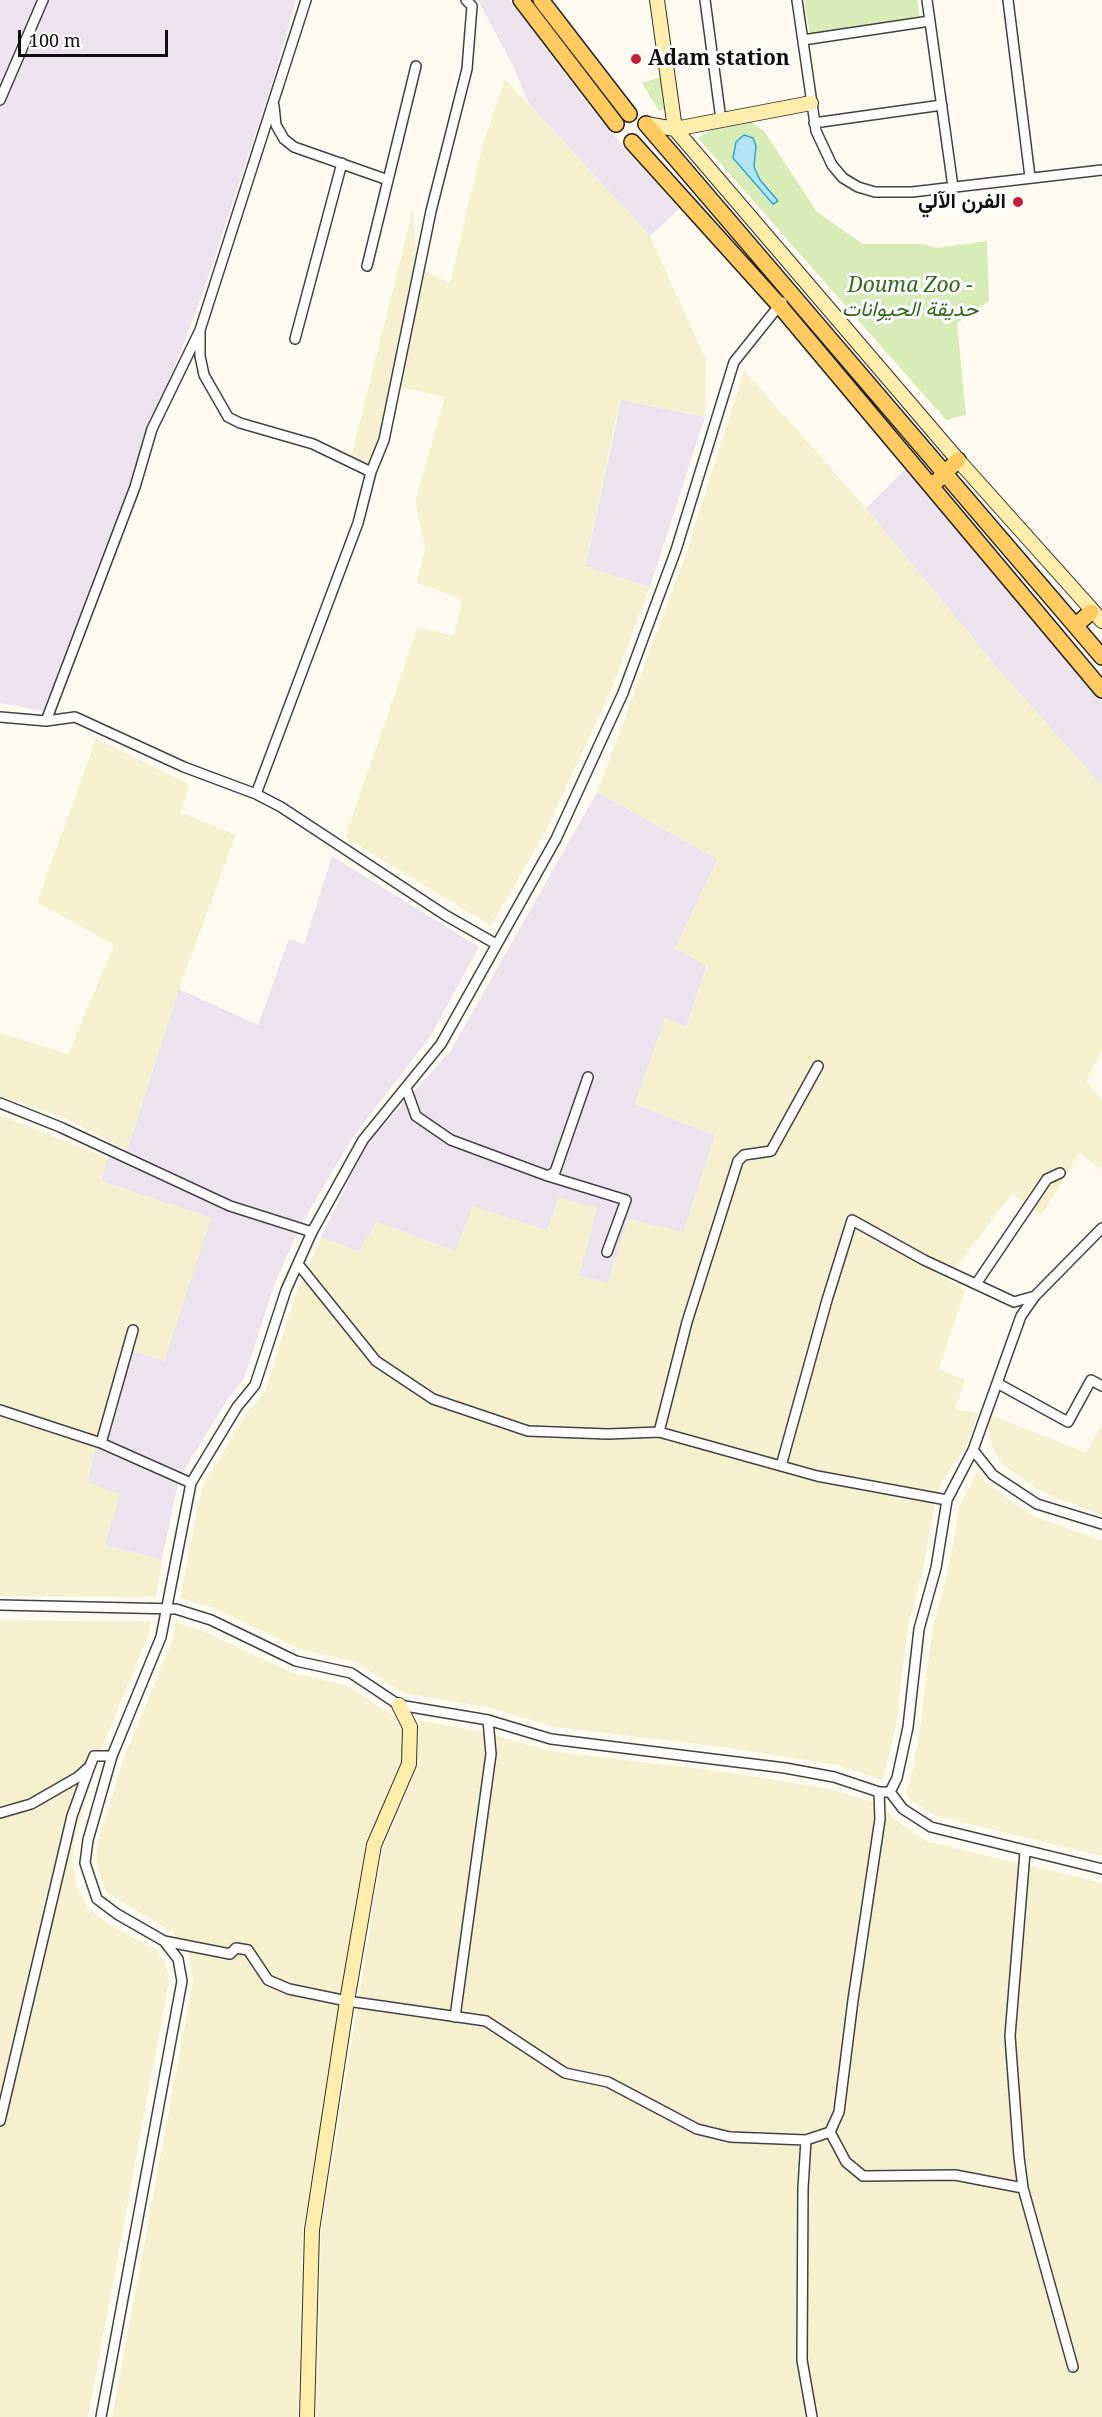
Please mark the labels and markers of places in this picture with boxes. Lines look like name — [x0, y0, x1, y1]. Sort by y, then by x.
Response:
place label: Adam station — [648, 46, 790, 72]
marker: Adam station — [629, 52, 643, 66]
place label: الفرن الآلي — [918, 189, 1006, 215]
marker: الفرن الآلي — [1011, 195, 1025, 209]

